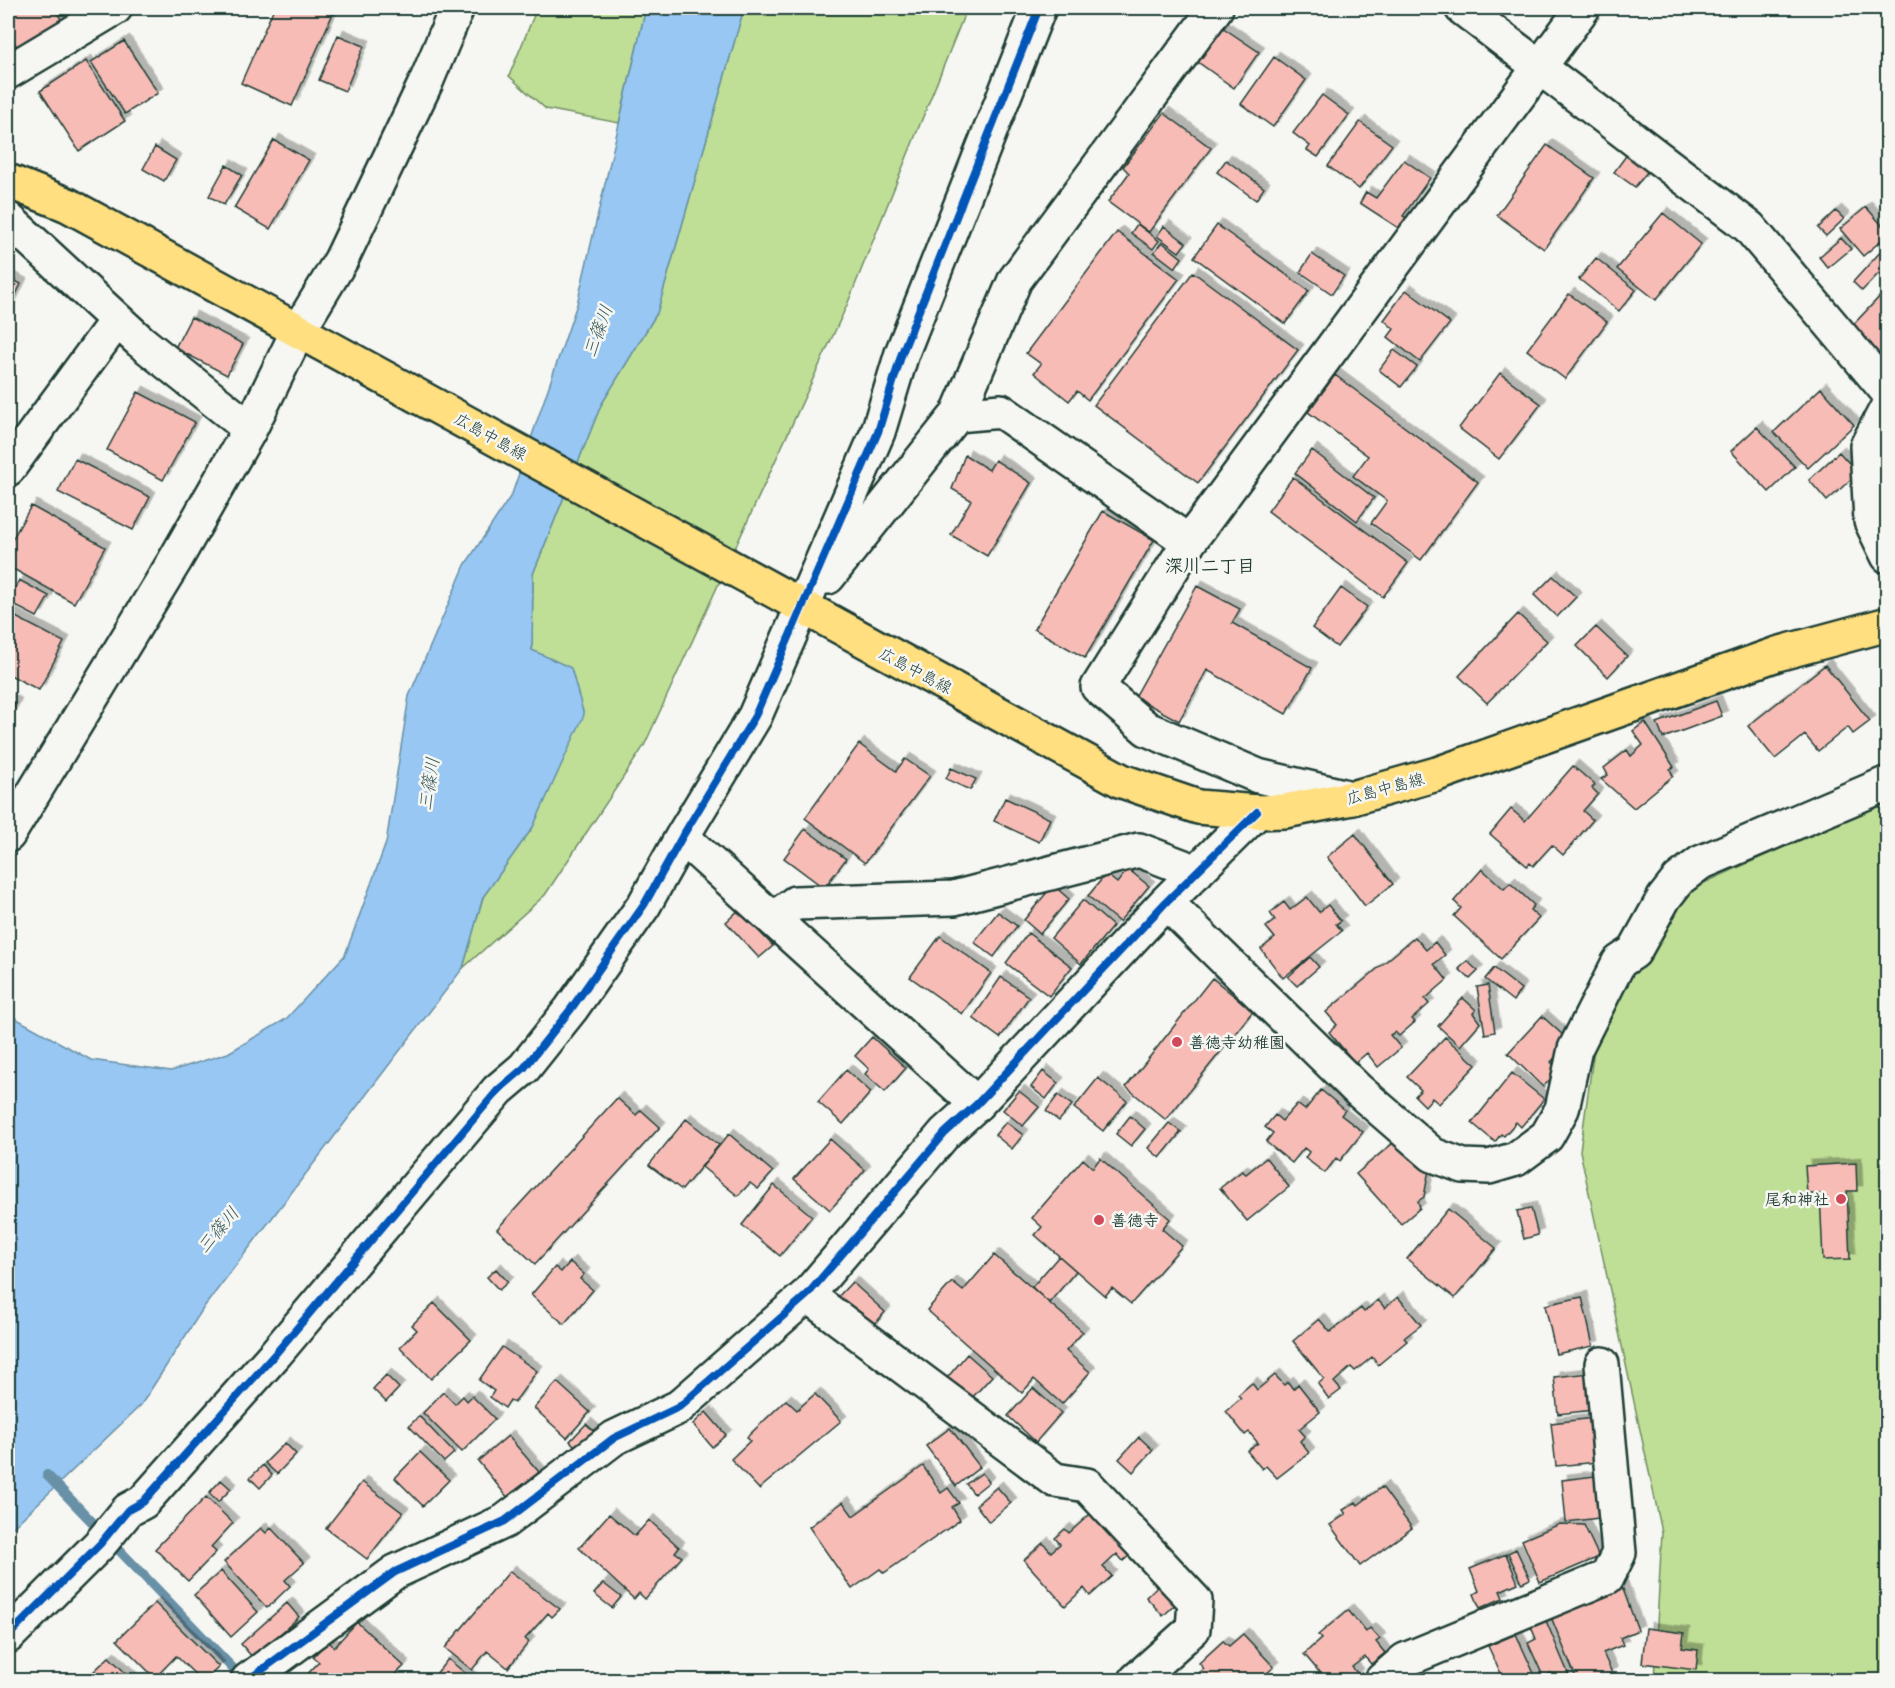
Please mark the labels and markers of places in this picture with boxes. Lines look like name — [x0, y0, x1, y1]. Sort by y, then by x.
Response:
place label: 善徳寺幼稚園 — [1189, 1031, 1285, 1056]
marker: 善徳寺幼稚園 — [1170, 1035, 1184, 1049]
place label: 尾和神社 — [1765, 1188, 1829, 1213]
marker: 尾和神社 — [1834, 1192, 1848, 1206]
place label: 善徳寺 — [1111, 1209, 1159, 1234]
marker: 善徳寺 — [1092, 1213, 1106, 1227]

